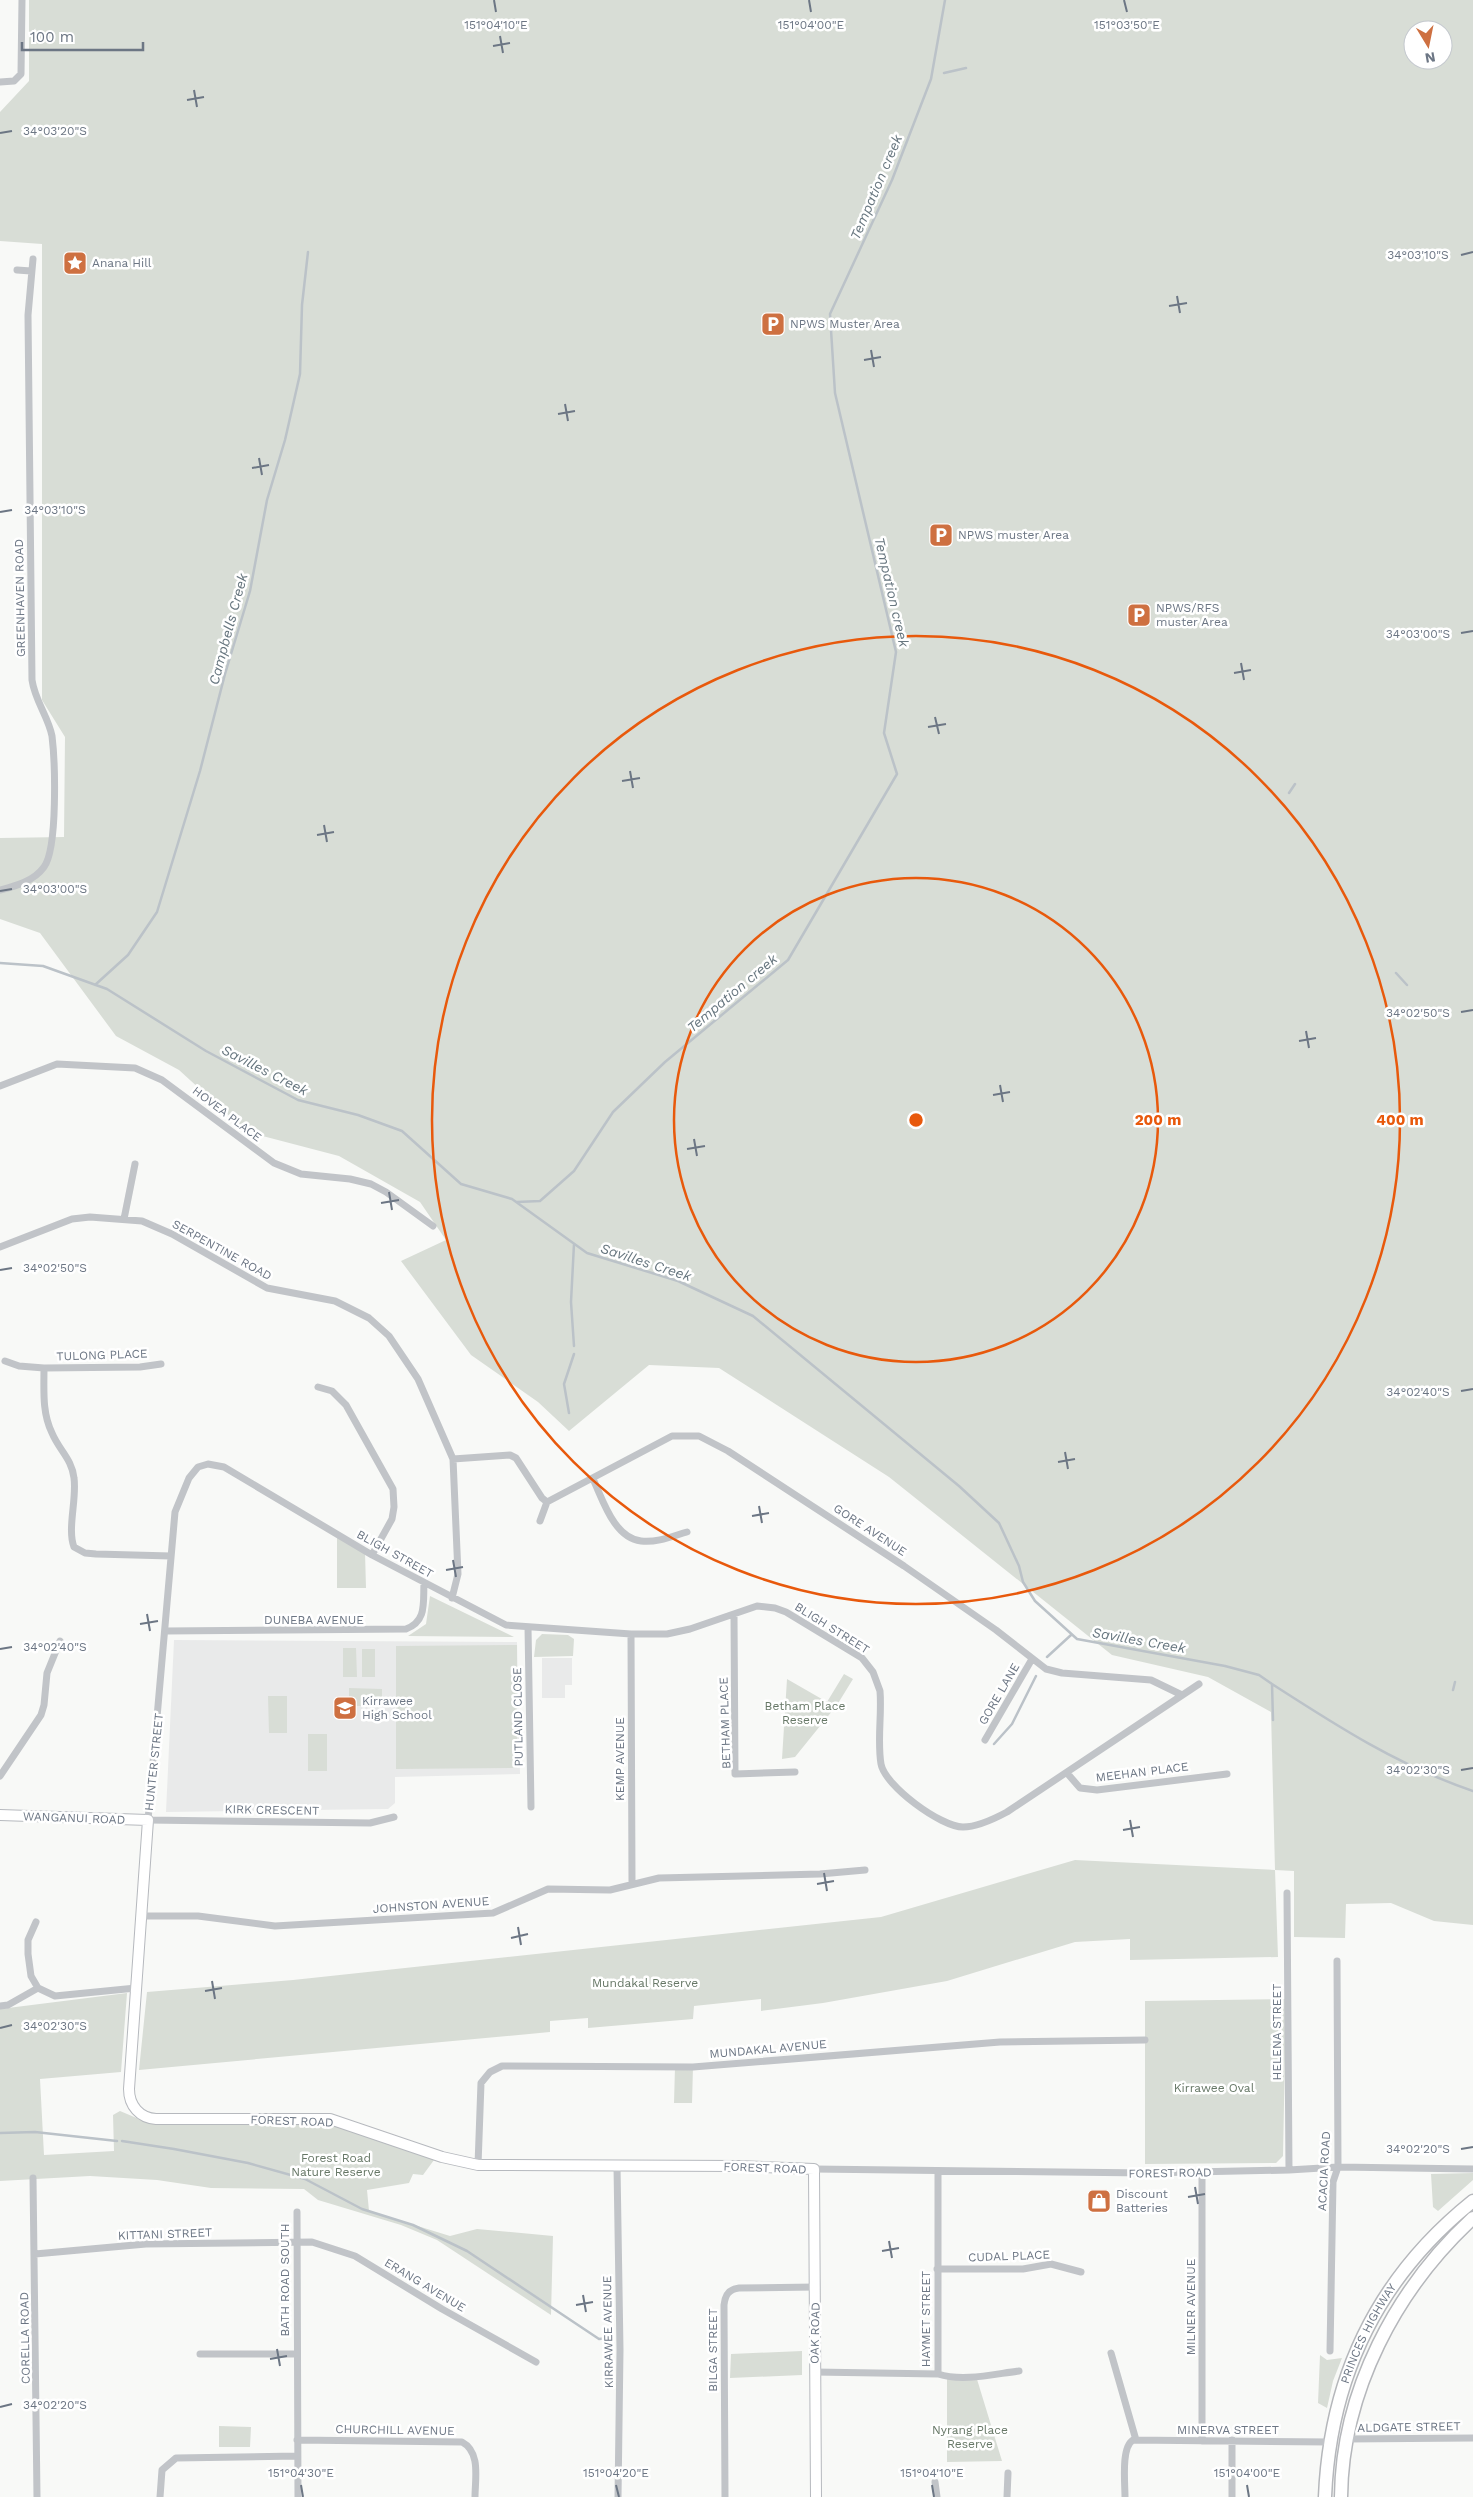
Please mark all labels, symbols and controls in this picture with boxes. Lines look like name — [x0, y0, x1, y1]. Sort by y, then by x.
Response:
text: 151°04'10"E — [464, 18, 528, 32]
text: 151°04'00"E — [778, 18, 844, 32]
text: 151°03'50"E — [1094, 18, 1160, 32]
scale bar — [22, 20, 144, 52]
north arrow — [1403, 20, 1453, 70]
text: 100 m — [30, 28, 74, 46]
text: N — [1424, 49, 1437, 67]
text: 34°03'20"S — [23, 124, 87, 138]
water label: Tempation creek — [847, 132, 905, 242]
text: 34°03'10"S — [1387, 248, 1449, 262]
place icon: Anana Hill — [62, 250, 88, 276]
place label: Anana Hill — [92, 256, 152, 270]
parking icon: NPWS Muster Area — [760, 311, 786, 337]
place label: NPWS Muster Area — [790, 317, 900, 331]
text: 34°03'10"S — [24, 503, 86, 517]
parking icon: NPWS muster Area — [928, 522, 954, 548]
place label: NPWS muster Area — [958, 528, 1069, 542]
water label: Tempation creek — [872, 535, 913, 649]
street label: GREENHAVEN ROAD — [12, 539, 28, 657]
water label: Campbells Creek — [205, 571, 251, 687]
place label: NPWS/RFS muster Area — [1156, 601, 1228, 629]
parking icon: NPWS/RFS muster Area — [1126, 602, 1152, 628]
text: 34°03'00"S — [1386, 627, 1450, 641]
text: 34°03'00"S — [23, 882, 87, 896]
water label: Tempation creek — [684, 951, 780, 1035]
text: 34°02'50"S — [1386, 1006, 1450, 1020]
water label: Savilles Creek — [219, 1041, 311, 1099]
street label: HOVEA PLACE — [190, 1084, 264, 1145]
centre of rings — [907, 1111, 925, 1129]
text: 200 m — [1135, 1111, 1181, 1129]
text: 400 m — [1376, 1111, 1424, 1129]
street label: SERPENTINE ROAD — [170, 1217, 274, 1283]
water label: Savilles Creek — [599, 1240, 694, 1284]
text: 34°02'50"S — [23, 1261, 87, 1275]
street label: TULONG PLACE — [56, 1346, 148, 1364]
text: 34°02'40"S — [1386, 1385, 1450, 1399]
street label: GORE AVENUE — [831, 1501, 910, 1559]
street label: BLIGH STREET — [354, 1527, 436, 1581]
street label: BLIGH STREET — [792, 1599, 872, 1657]
street label: DUNEBA AVENUE — [264, 1613, 364, 1627]
water label: Savilles Creek — [1091, 1624, 1187, 1656]
text: 34°02'40"S — [23, 1640, 87, 1654]
street label: GORE LANE — [976, 1660, 1022, 1727]
street label: PUTLAND CLOSE — [510, 1667, 526, 1767]
street label: BETHAM PLACE — [716, 1677, 734, 1769]
place label: Kirrawee High School — [362, 1694, 432, 1722]
school or university icon: Kirrawee High School — [332, 1695, 358, 1721]
park label: Betham Place Reserve — [765, 1699, 845, 1727]
street label: HUNTER STREET — [142, 1712, 166, 1812]
street label: KEMP AVENUE — [613, 1717, 627, 1801]
street label: MEEHAN PLACE — [1095, 1759, 1189, 1785]
text: 34°02'30"S — [1386, 1763, 1450, 1777]
street label: KIRK CRESCENT — [225, 1802, 319, 1818]
street label: WANGANUI ROAD — [23, 1809, 125, 1827]
street label: JOHNSTON AVENUE — [372, 1894, 490, 1916]
park label: Mundakal Reserve — [592, 1976, 698, 1990]
street label: HELENA STREET — [1270, 1984, 1284, 2080]
text: 34°02'30"S — [23, 2019, 87, 2033]
street label: MUNDAKAL AVENUE — [709, 2037, 828, 2061]
park label: Kirrawee Oval — [1174, 2081, 1255, 2095]
street label: FOREST ROAD — [250, 2113, 334, 2129]
street label: ACACIA ROAD — [1315, 2131, 1333, 2211]
text: 34°02'20"S — [1386, 2142, 1450, 2156]
park label: Forest Road Nature Reserve — [291, 2151, 381, 2179]
street label: FOREST ROAD — [723, 2160, 807, 2176]
street label: FOREST ROAD — [1128, 2165, 1212, 2181]
place label: Discount Batteries — [1116, 2187, 1168, 2215]
shop icon: Discount Batteries — [1086, 2188, 1112, 2214]
street label: BATH ROAD SOUTH — [278, 2223, 292, 2337]
street label: KITTANI STREET — [118, 2225, 212, 2243]
street label: CUDAL PLACE — [968, 2248, 1051, 2264]
street label: ERANG AVENUE — [382, 2255, 468, 2315]
street label: MILNER AVENUE — [1184, 2258, 1198, 2355]
street label: HAYMET STREET — [919, 2271, 933, 2367]
street label: KIRRAWEE AVENUE — [600, 2275, 616, 2389]
street label: PRINCES HIGHWAY — [1338, 2281, 1399, 2385]
street label: CORELLA ROAD — [17, 2292, 33, 2384]
street label: OAK ROAD — [807, 2302, 823, 2364]
street label: BILGA STREET — [706, 2308, 720, 2392]
text: 34°02'20"S — [23, 2398, 87, 2412]
street label: ALDGATE STREET — [1357, 2419, 1461, 2435]
street label: CHURCHILL AVENUE — [335, 2422, 455, 2438]
park label: Nyrang Place Reserve — [932, 2423, 1008, 2451]
street label: MINERVA STREET — [1177, 2423, 1279, 2437]
text: 151°04'30"E — [268, 2466, 334, 2480]
text: 151°04'20"E — [583, 2466, 649, 2480]
text: 151°04'10"E — [900, 2466, 964, 2480]
text: 151°04'00"E — [1214, 2466, 1280, 2480]

